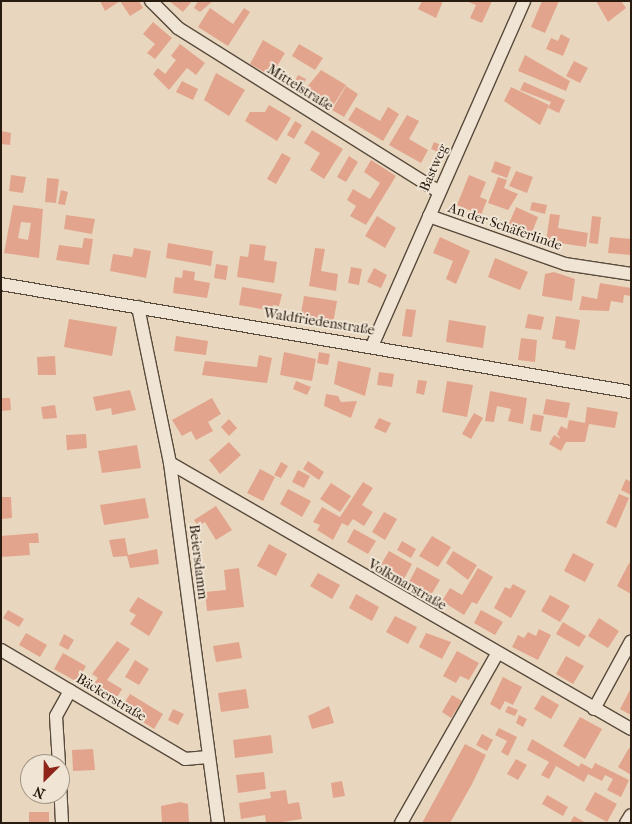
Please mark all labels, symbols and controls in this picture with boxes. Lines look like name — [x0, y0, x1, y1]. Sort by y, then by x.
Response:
street label: Mittelstraße — [264, 61, 336, 115]
street label: Bastweg — [416, 142, 452, 194]
street label: An der Schäferlinde — [446, 200, 564, 254]
street label: Waldfriedenstraße — [262, 305, 376, 339]
street label: Beiersdamm — [185, 524, 211, 600]
street label: Volkmarstraße — [365, 556, 449, 614]
street label: Bäckerstraße — [73, 671, 149, 725]
north arrow — [20, 754, 70, 804]
text: N — [31, 782, 48, 802]

